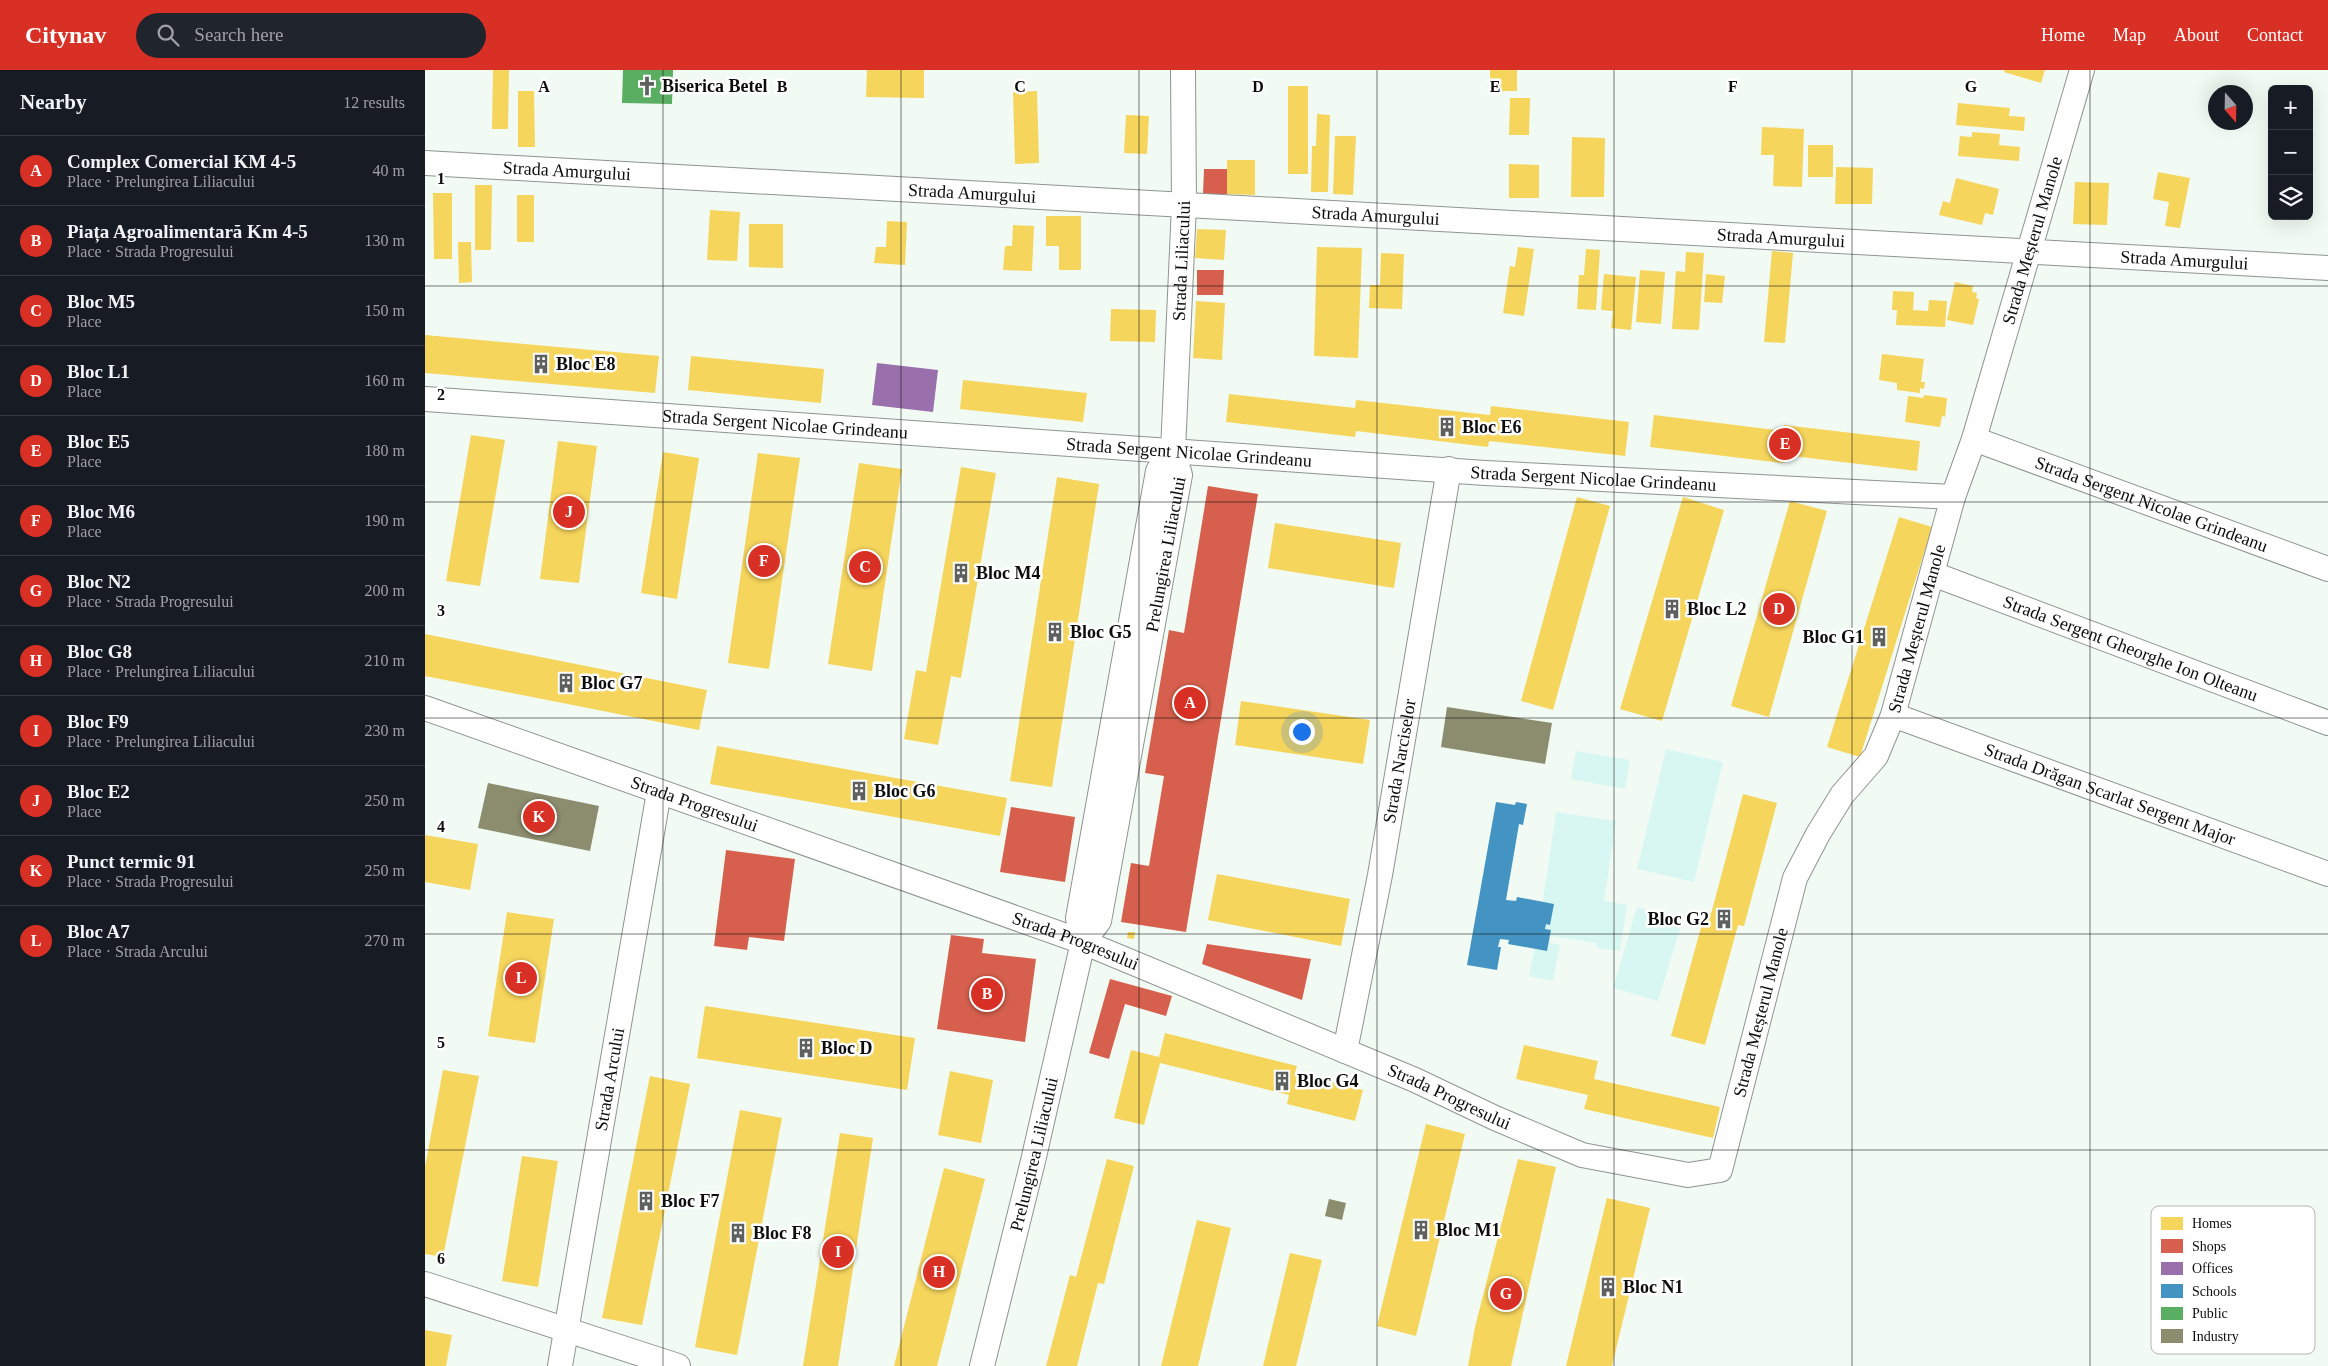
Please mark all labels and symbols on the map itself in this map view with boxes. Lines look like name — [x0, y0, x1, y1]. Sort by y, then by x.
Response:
church icon: Biserica Betel — [636, 75, 658, 97]
place label: Biserica Betel — [662, 76, 767, 96]
text: A — [538, 78, 550, 95]
text: B — [777, 78, 788, 95]
text: C — [1014, 78, 1026, 95]
text: D — [1252, 78, 1264, 95]
text: E — [1490, 78, 1500, 95]
text: F — [1728, 78, 1738, 95]
text: G — [1965, 78, 1978, 95]
north arrow — [2208, 85, 2253, 130]
street label: Strada Meșterul Manole — [1998, 154, 2066, 327]
street label: Strada Amurgului — [502, 157, 631, 184]
text: 1 — [437, 170, 445, 187]
street label: Strada Amurgului — [908, 180, 1037, 207]
street label: Strada Liliacului — [1169, 200, 1194, 321]
street label: Strada Amurgului — [1311, 202, 1440, 229]
street label: Strada Amurgului — [1716, 224, 1846, 251]
street label: Strada Amurgului — [2120, 247, 2249, 274]
building icon: Bloc E8 — [530, 353, 552, 375]
place label: Bloc E8 — [556, 354, 616, 374]
text: 2 — [437, 386, 445, 403]
street label: Strada Sergent Nicolae Grindeanu — [662, 406, 909, 443]
building icon: Bloc E6 — [1436, 416, 1458, 438]
place label: Bloc E6 — [1462, 417, 1522, 437]
pin: E — [1769, 425, 1801, 463]
street label: Strada Sergent Nicolae Grindeanu — [1066, 434, 1313, 471]
street label: Strada Sergent Nicolae Grindeanu — [2032, 452, 2270, 556]
street label: Strada Sergent Nicolae Grindeanu — [1470, 462, 1717, 495]
street label: Prelungirea Liliacului — [1142, 475, 1190, 634]
pin: J — [553, 493, 585, 531]
pin: F — [748, 542, 780, 580]
street label: Strada Meșterul Manole — [1884, 542, 1950, 715]
pin: C — [849, 548, 881, 586]
building icon: Bloc M4 — [950, 562, 972, 584]
place label: Bloc M4 — [976, 563, 1041, 583]
pin: D — [1763, 590, 1795, 628]
street label: Strada Sergent Gheorghe Ion Olteanu — [2000, 591, 2260, 706]
building icon: Bloc L2 — [1661, 598, 1683, 620]
place label: Bloc L2 — [1687, 599, 1747, 619]
text: 3 — [437, 602, 445, 619]
building icon: Bloc G5 — [1044, 621, 1066, 643]
place label: Bloc G5 — [1070, 622, 1132, 642]
building icon: Bloc G1 — [1868, 626, 1890, 648]
place label: Bloc G1 — [1803, 627, 1864, 647]
building icon: Bloc G7 — [555, 672, 577, 694]
place label: Bloc G7 — [581, 673, 643, 693]
pin: A — [1174, 684, 1206, 722]
street label: Strada Narciselor — [1379, 698, 1420, 825]
your location — [1289, 719, 1315, 745]
street label: Strada Drăgan Scarlat Sergent Major — [1982, 739, 2238, 849]
street label: Strada Progresului — [628, 772, 761, 836]
building icon: Bloc G6 — [848, 780, 870, 802]
place label: Bloc G6 — [874, 781, 936, 801]
pin: K — [523, 798, 555, 836]
text: 4 — [437, 818, 445, 835]
street label: Strada Progresului — [1010, 908, 1142, 974]
building icon: Bloc G2 — [1713, 908, 1735, 930]
place label: Bloc G2 — [1648, 909, 1709, 929]
street label: Strada Meșterul Manole — [1729, 926, 1792, 1099]
pin: L — [505, 959, 537, 997]
pin: B — [971, 975, 1003, 1013]
street label: Strada Arcului — [591, 1026, 628, 1132]
text: 5 — [437, 1034, 445, 1051]
building icon: Bloc D — [795, 1037, 817, 1059]
place label: Bloc D — [821, 1038, 873, 1058]
street label: Strada Progresului — [1385, 1060, 1514, 1134]
building icon: Bloc G4 — [1271, 1070, 1293, 1092]
place label: Bloc G4 — [1297, 1071, 1359, 1091]
street label: Prelungirea Liliacului — [1006, 1075, 1062, 1233]
building icon: Bloc F7 — [635, 1190, 657, 1212]
place label: Bloc F7 — [661, 1191, 720, 1211]
legend — [2151, 1206, 2315, 1354]
text: Homes — [2192, 1216, 2232, 1231]
building icon: Bloc M1 — [1410, 1219, 1432, 1241]
place label: Bloc M1 — [1436, 1220, 1501, 1240]
building icon: Bloc F8 — [727, 1222, 749, 1244]
place label: Bloc F8 — [753, 1223, 812, 1243]
pin: I — [822, 1233, 854, 1271]
text: Shops — [2192, 1239, 2226, 1254]
text: 6 — [437, 1250, 445, 1267]
pin: H — [923, 1253, 955, 1291]
text: Offices — [2192, 1261, 2233, 1276]
pin: G — [1490, 1275, 1522, 1313]
building icon: Bloc N1 — [1597, 1276, 1619, 1298]
place label: Bloc N1 — [1623, 1277, 1684, 1297]
text: Schools — [2192, 1284, 2236, 1299]
text: Public — [2192, 1306, 2228, 1321]
text: Industry — [2192, 1329, 2239, 1344]

